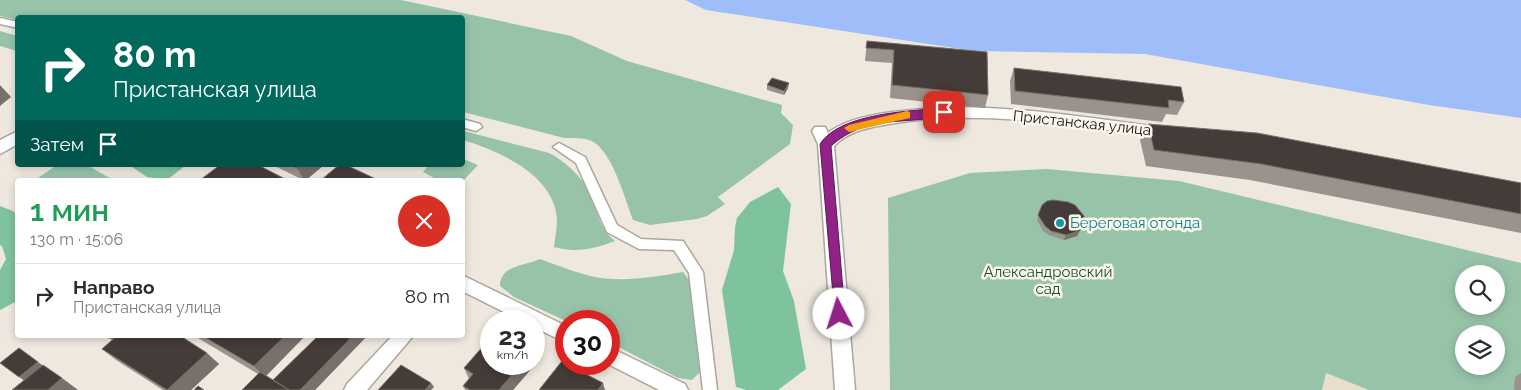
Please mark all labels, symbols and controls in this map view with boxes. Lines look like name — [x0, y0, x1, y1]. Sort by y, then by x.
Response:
text: 80 m — [113, 34, 197, 75]
icon: right — [30, 35, 95, 100]
text: Пристанская улица — [113, 76, 317, 102]
pin — [923, 91, 965, 133]
icon: arrive — [930, 98, 958, 126]
street label: Пристанская улица — [1012, 107, 1152, 139]
icon: arrive — [94, 130, 122, 158]
text: Затем — [30, 133, 84, 155]
text: 1 мин — [30, 193, 109, 228]
button: close — [398, 195, 450, 247]
place label: Береговая отонда — [1070, 214, 1200, 232]
marker: Береговая отонда — [1054, 217, 1066, 229]
text: 130 m · 15:06 — [30, 230, 123, 249]
park label: Александровский сад — [984, 263, 1112, 298]
map controls — [1455, 265, 1505, 375]
button: search — [1455, 265, 1505, 315]
text: Направо — [73, 276, 154, 298]
icon: right — [30, 282, 58, 310]
text: 80 m — [405, 285, 450, 307]
position arrow — [812, 287, 864, 339]
text: Пристанская улица — [73, 298, 221, 317]
speed limit sign: 30 — [555, 310, 620, 375]
text: 23 — [498, 321, 527, 351]
button: layers — [1455, 325, 1505, 375]
text: km/h — [497, 348, 528, 362]

